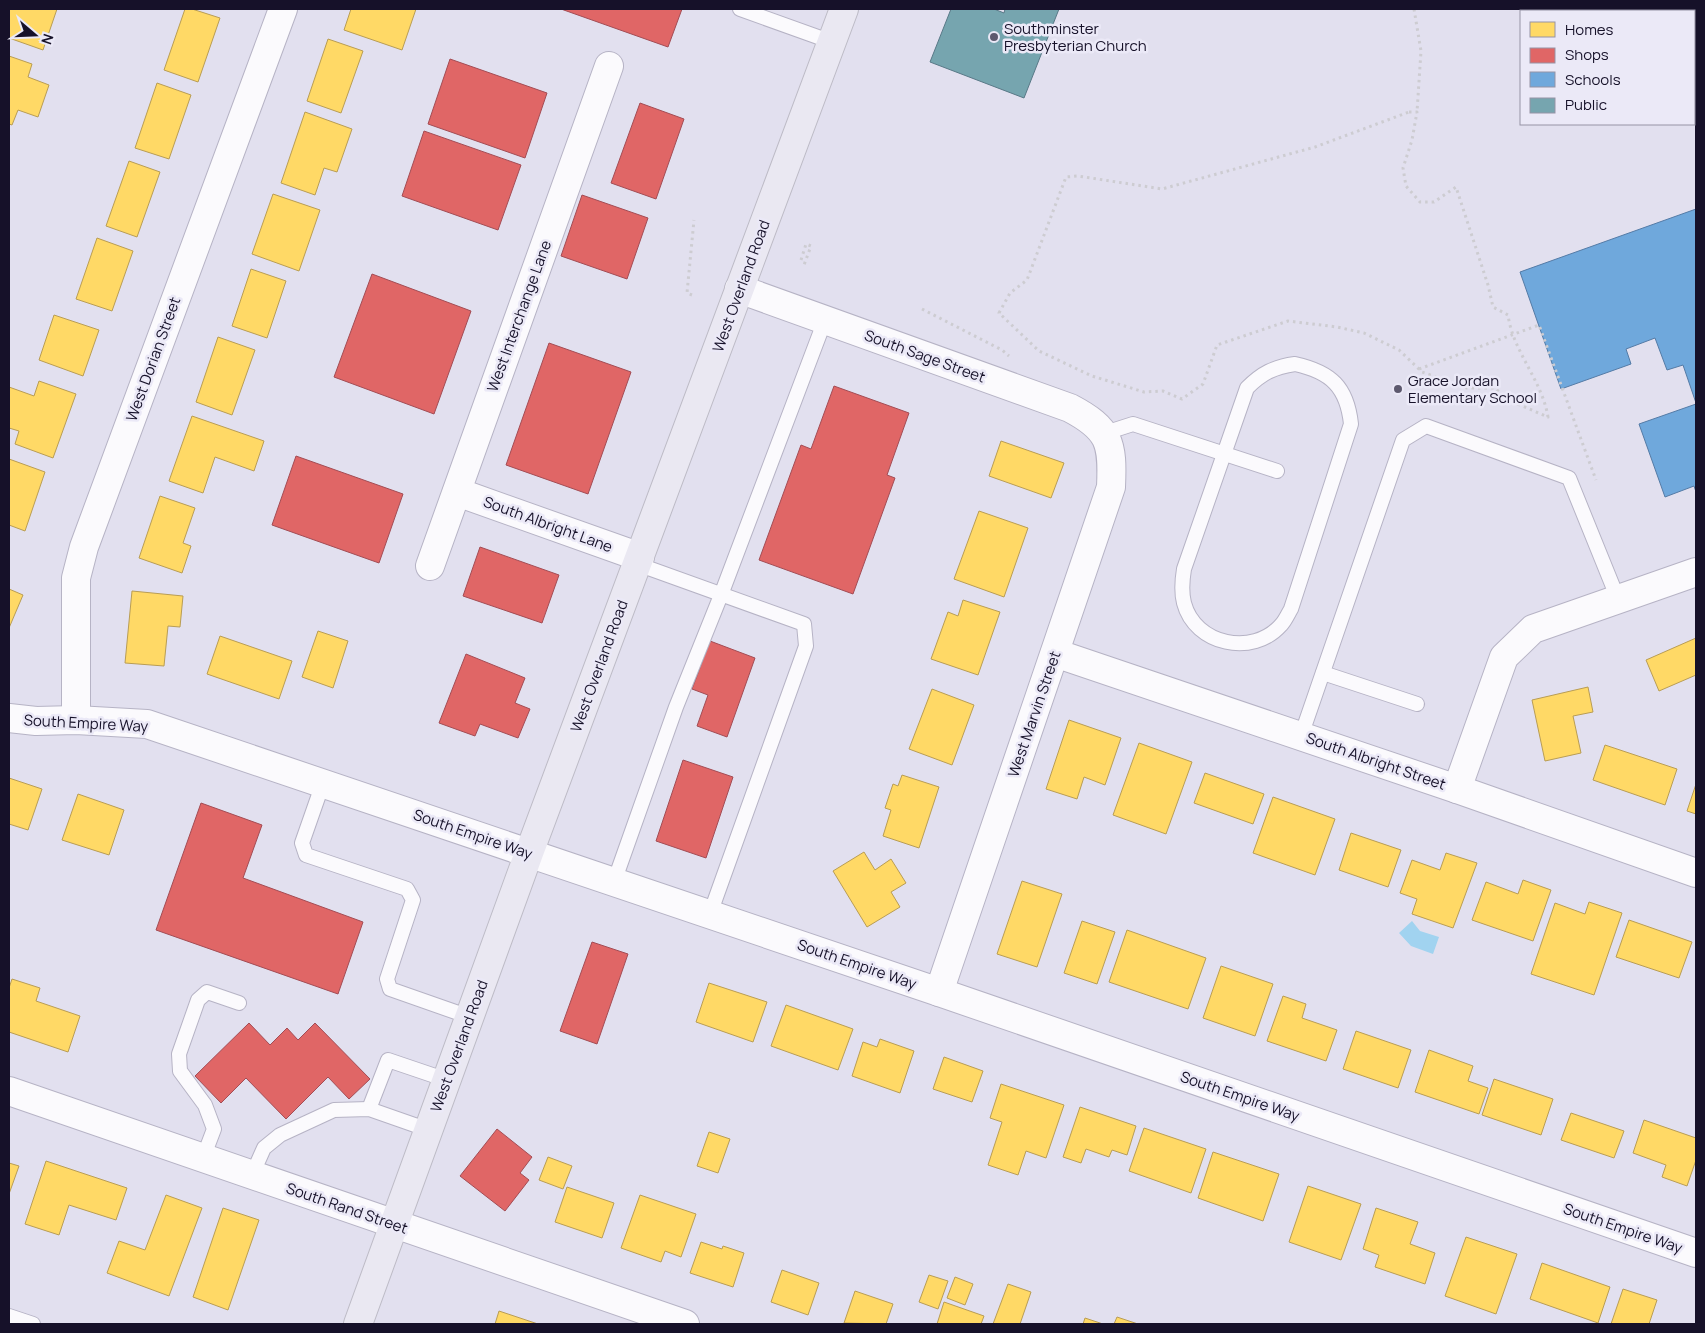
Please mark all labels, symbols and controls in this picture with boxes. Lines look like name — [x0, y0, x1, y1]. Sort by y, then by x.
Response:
north arrow — [10, 10, 60, 60]
legend — [1520, 10, 1695, 125]
place label: Southminster Presbyterian Church — [1004, 18, 1147, 56]
text: Homes — [1565, 19, 1614, 40]
marker: Southminster Presbyterian Church — [988, 31, 1000, 43]
text: N — [37, 32, 58, 47]
text: Shops — [1565, 44, 1609, 65]
text: Schools — [1565, 69, 1621, 90]
text: Public — [1565, 94, 1607, 115]
street label: West Overland Road — [707, 217, 775, 355]
street label: West Interchange Lane — [482, 237, 556, 395]
street label: West Dorian Street — [121, 294, 185, 424]
street label: South Sage Street — [862, 324, 988, 388]
place label: Grace Jordan Elementary School — [1408, 370, 1537, 408]
marker: Grace Jordan Elementary School — [1392, 383, 1404, 395]
street label: South Albright Lane — [480, 491, 616, 557]
street label: West Overland Road — [565, 597, 633, 735]
street label: West Marvin Street — [1003, 648, 1065, 780]
street label: South Empire Way — [23, 709, 149, 737]
street label: South Albright Street — [1303, 727, 1449, 795]
street label: South Empire Way — [411, 804, 535, 864]
street label: South Empire Way — [795, 934, 919, 994]
street label: West Overland Road — [425, 977, 493, 1115]
street label: South Empire Way — [1178, 1066, 1302, 1126]
street label: South Rand Street — [283, 1177, 411, 1239]
street label: South Empire Way — [1561, 1198, 1685, 1258]

